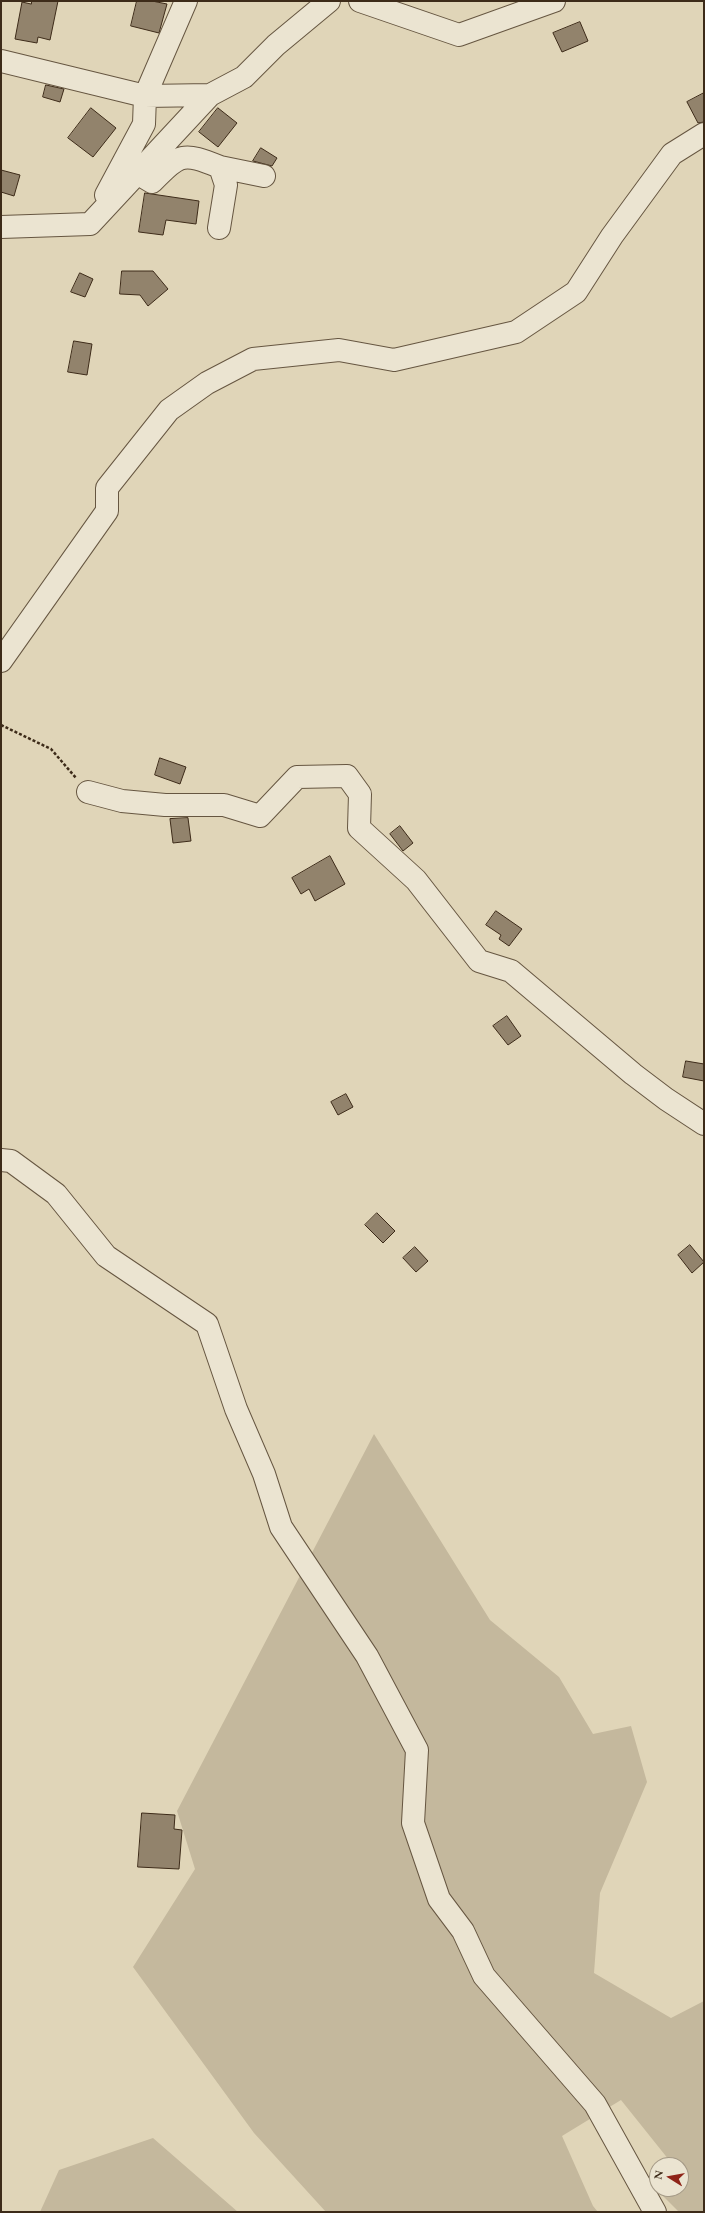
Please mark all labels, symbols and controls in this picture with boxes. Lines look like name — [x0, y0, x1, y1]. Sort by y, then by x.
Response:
north arrow — [649, 2157, 689, 2197]
text: N — [650, 2169, 666, 2181]

